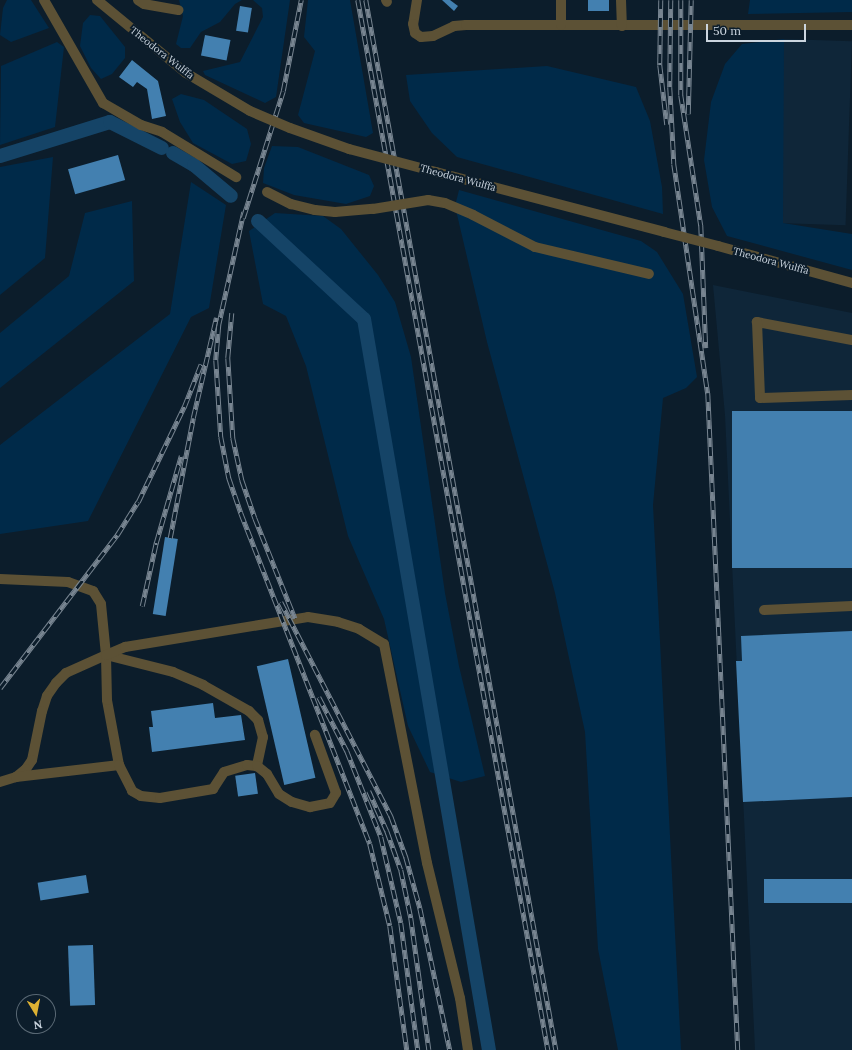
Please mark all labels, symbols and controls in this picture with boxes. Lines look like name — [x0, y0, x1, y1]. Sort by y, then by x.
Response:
scale bar — [708, 16, 808, 42]
text: 50 m — [713, 23, 741, 38]
street label: Theodora Wulffa — [128, 24, 196, 82]
street label: Theodora Wulffa — [419, 162, 497, 194]
street label: Theodora Wulffa — [732, 245, 810, 277]
north arrow — [16, 994, 56, 1034]
text: N — [33, 1017, 43, 1032]

